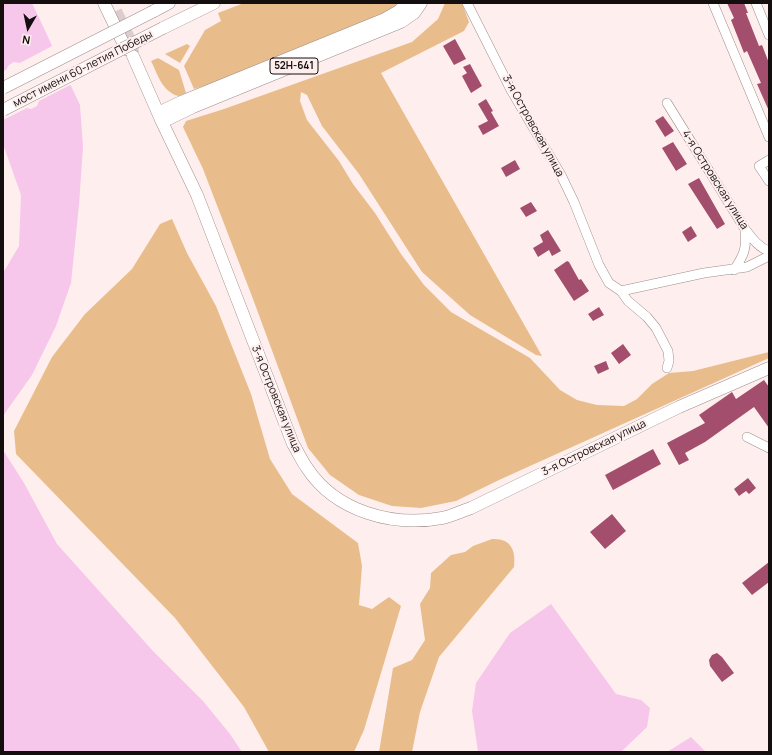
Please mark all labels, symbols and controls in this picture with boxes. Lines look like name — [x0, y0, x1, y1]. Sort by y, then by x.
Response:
north arrow — [8, 8, 48, 48]
street label: мост имени 60-летия Победы — [11, 28, 155, 110]
text: N — [21, 32, 31, 48]
road number: 52Н-641 — [270, 58, 318, 74]
street label: 3-я Островская улица — [500, 73, 566, 179]
street label: 4-я Островская улица — [679, 128, 751, 232]
street label: 3-я Островская улица — [248, 344, 304, 454]
street label: 3-я Островская улица — [540, 417, 648, 479]

